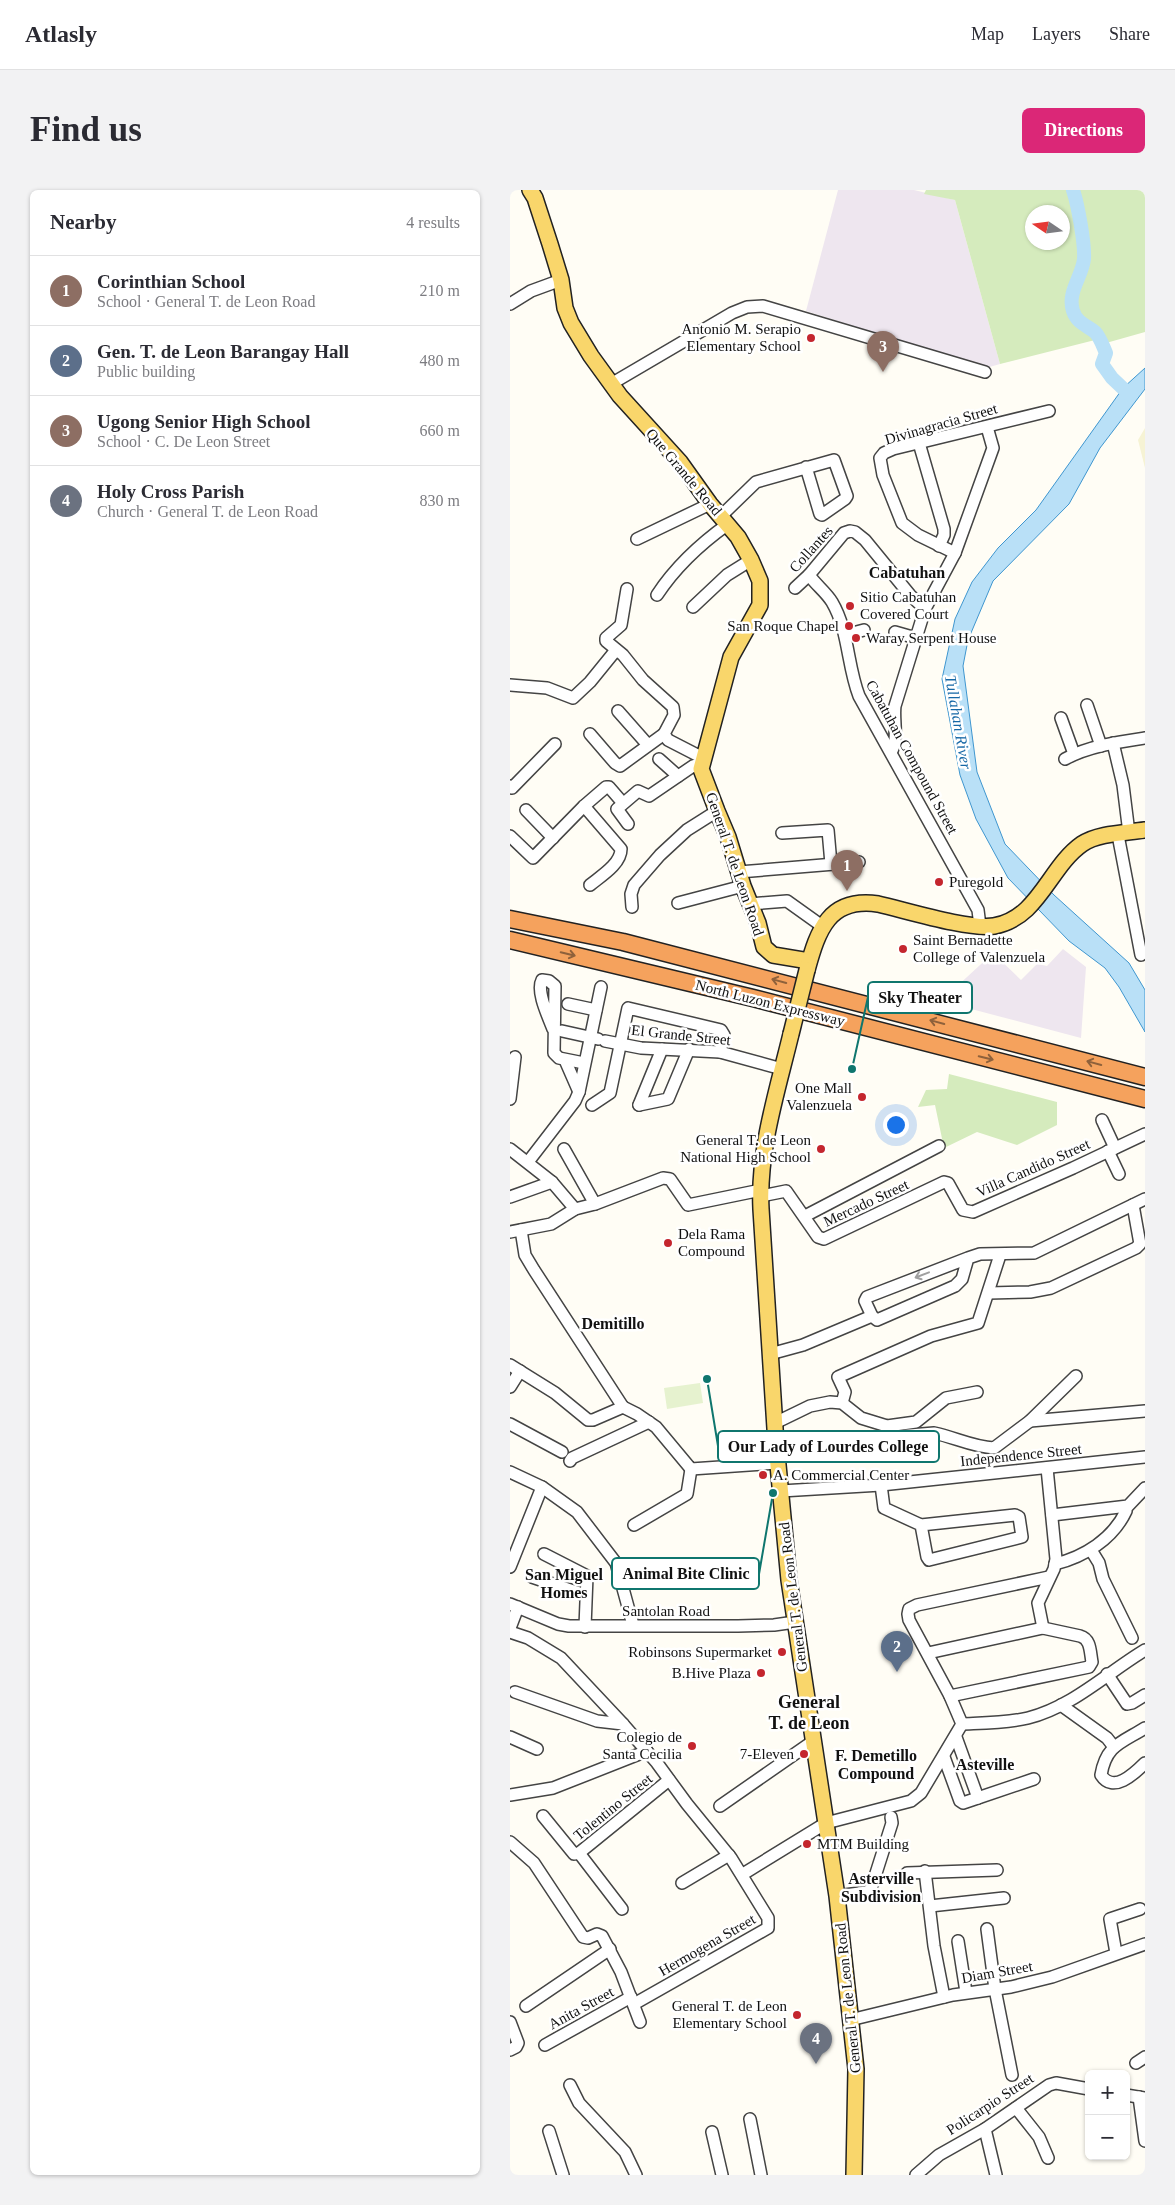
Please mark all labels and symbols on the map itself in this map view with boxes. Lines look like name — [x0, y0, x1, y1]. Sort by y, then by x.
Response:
north arrow — [1025, 205, 1070, 250]
place label: Antonio M. Serapio Elementary School — [681, 321, 801, 354]
pin: 3 — [867, 331, 899, 372]
marker: Antonio M. Serapio Elementary School — [805, 332, 817, 344]
street label: Divinagracia Street — [883, 400, 1000, 448]
street label: Que Grande Road — [643, 425, 725, 519]
street label: Collantes — [786, 522, 836, 575]
district label: Cabatuhan — [869, 564, 945, 581]
place label: Sitio Cabatuhan Covered Court — [860, 589, 957, 622]
marker: Sitio Cabatuhan Covered Court — [844, 600, 856, 612]
place label: San Roque Chapel — [727, 618, 839, 634]
marker: San Roque Chapel — [843, 620, 855, 632]
place label: Waray Serpent House — [866, 630, 997, 646]
marker: Waray Serpent House — [850, 632, 862, 644]
water label: Tullahan River — [942, 674, 975, 771]
street label: Cabatuhan Compound Street — [863, 677, 961, 837]
street label: General T. de Leon Road — [703, 790, 767, 938]
pin: 1 — [831, 850, 863, 891]
place label: Puregold — [949, 874, 1004, 890]
marker: Puregold — [933, 876, 945, 888]
place label: Saint Bernadette College of Valenzuela — [913, 932, 1046, 965]
marker: Saint Bernadette College of Valenzuela — [897, 943, 909, 955]
one-way arrow — [560, 949, 576, 959]
one-way arrow — [772, 976, 788, 986]
street label: North Luzon Expressway — [694, 977, 847, 1029]
callout: Sky Theater — [868, 982, 972, 1013]
text: Sky Theater — [878, 989, 962, 1007]
one-way arrow — [929, 1017, 945, 1027]
street label: El Grande Street — [630, 1022, 732, 1048]
one-way arrow — [978, 1054, 994, 1063]
one-way arrow — [1086, 1058, 1102, 1068]
place label: One Mall Valenzuela — [786, 1080, 852, 1113]
marker: One Mall Valenzuela — [856, 1091, 868, 1103]
your location — [883, 1112, 909, 1138]
place label: General T. de Leon National High School — [680, 1132, 811, 1165]
street label: Villa Candido Street — [974, 1135, 1093, 1200]
marker: General T. de Leon National High School — [815, 1143, 827, 1155]
street label: Mercado Street — [821, 1176, 912, 1230]
place label: Dela Rama Compound — [678, 1226, 745, 1259]
marker: Dela Rama Compound — [662, 1237, 674, 1249]
one-way arrow — [915, 1271, 930, 1281]
district label: Demitillo — [581, 1315, 645, 1332]
callout: Our Lady of Lourdes College — [718, 1431, 939, 1462]
text: Our Lady of Lourdes College — [728, 1438, 928, 1456]
street label: Independence Street — [959, 1441, 1083, 1469]
place label: A. Commercial Center — [773, 1467, 909, 1483]
marker: A. Commercial Center — [757, 1469, 769, 1481]
street label: General T. de Leon Road — [776, 1521, 810, 1673]
callout: Animal Bite Clinic — [612, 1558, 759, 1589]
text: Animal Bite Clinic — [622, 1565, 750, 1582]
district label: San Miguel Homes — [525, 1566, 603, 1601]
street label: Santolan Road — [622, 1603, 710, 1619]
pin: 2 — [881, 1631, 913, 1672]
place label: Robinsons Supermarket — [628, 1644, 773, 1660]
marker: Robinsons Supermarket — [776, 1646, 788, 1658]
place label: B.Hive Plaza — [672, 1665, 751, 1681]
marker: B.Hive Plaza — [755, 1667, 767, 1679]
district label: General T. de Leon — [768, 1692, 850, 1733]
place label: Colegio de Santa Cecilia — [602, 1729, 682, 1762]
marker: Colegio de Santa Cecilia — [686, 1740, 698, 1752]
place label: 7-Eleven — [740, 1746, 795, 1762]
district label: F. Demetillo Compound — [835, 1747, 917, 1783]
marker: 7-Eleven — [798, 1748, 810, 1760]
district label: Asteville — [956, 1756, 1014, 1773]
street label: Tolentino Street — [571, 1770, 656, 1843]
place label: MTM Building — [817, 1836, 910, 1852]
marker: MTM Building — [801, 1838, 813, 1850]
district label: Asterville Subdivision — [841, 1870, 921, 1905]
street label: Hermogena Street — [656, 1910, 759, 1979]
street label: General T. de Leon Road — [832, 1922, 864, 2074]
street label: Diam Street — [960, 1958, 1035, 1986]
street label: Anita Street — [546, 1983, 617, 2032]
place label: General T. de Leon Elementary School — [672, 1998, 787, 2031]
marker: General T. de Leon Elementary School — [791, 2009, 803, 2021]
pin: 4 — [800, 2023, 832, 2064]
street label: Policarpio Street — [944, 2070, 1037, 2138]

